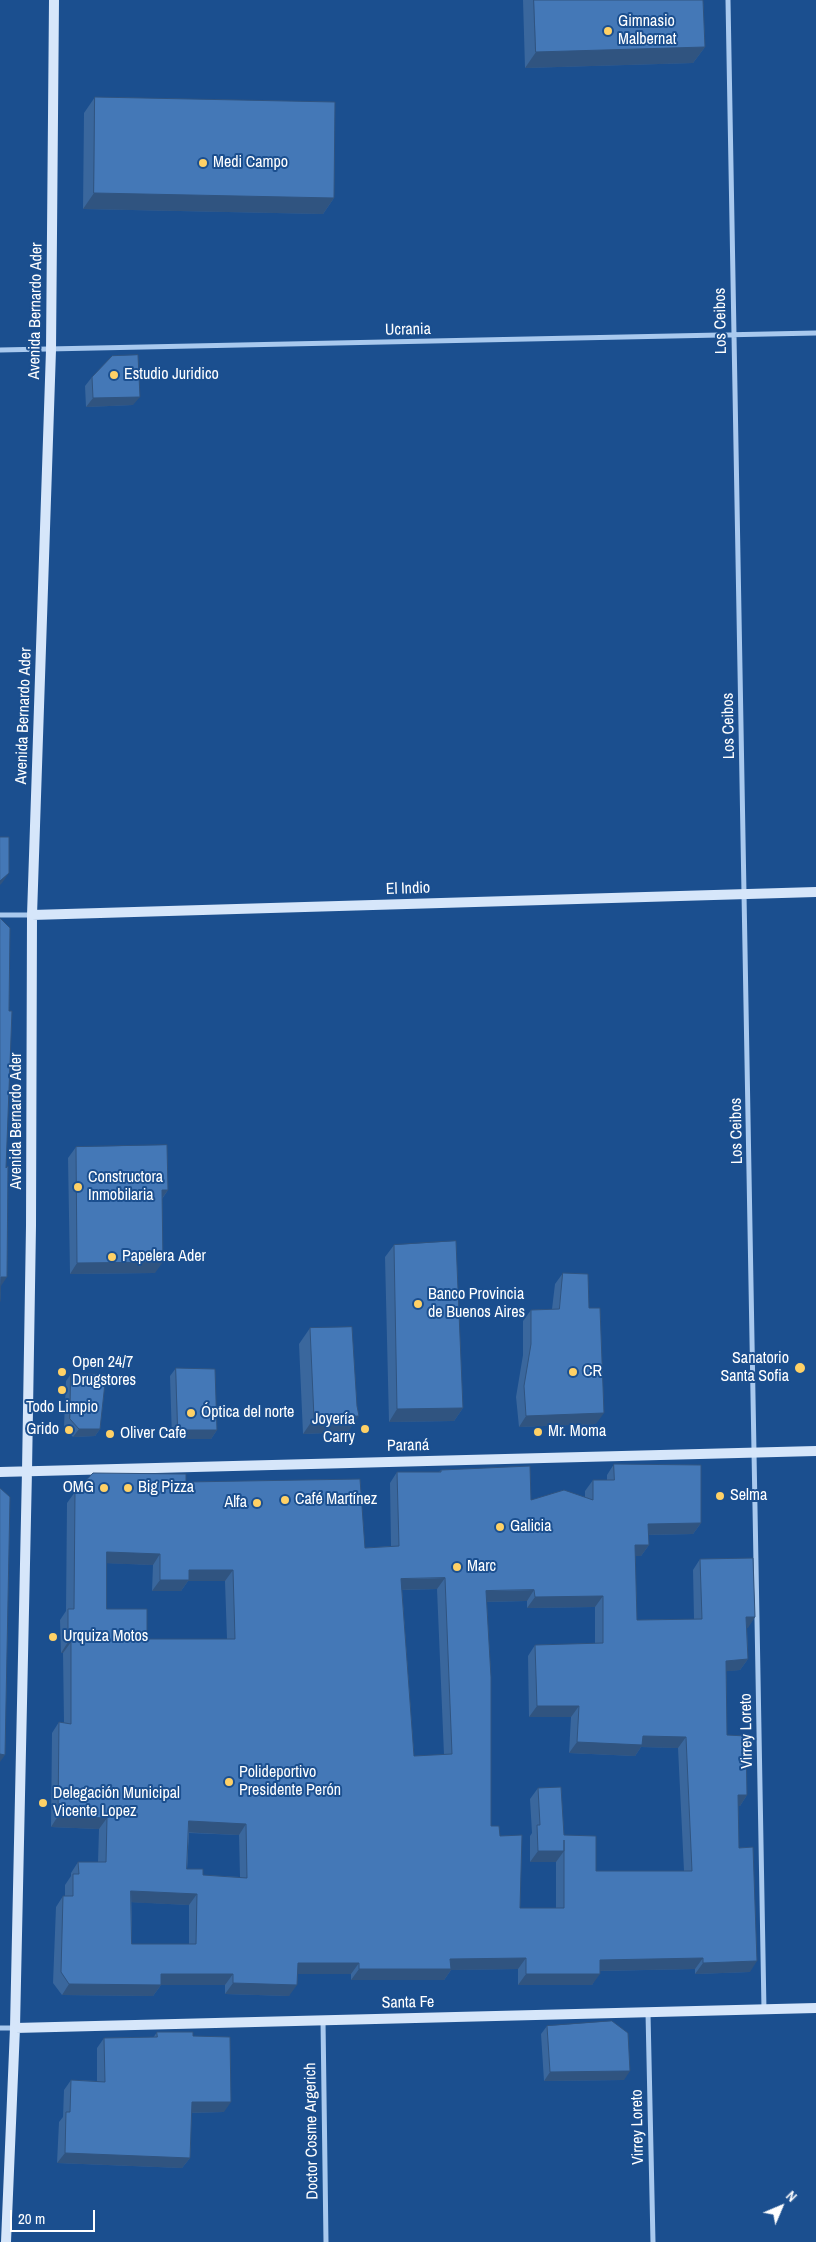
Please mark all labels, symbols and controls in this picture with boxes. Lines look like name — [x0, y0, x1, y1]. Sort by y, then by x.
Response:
place label: Gimnasio Malbernat — [618, 12, 676, 50]
marker: Gimnasio Malbernat — [602, 25, 614, 37]
place label: Medi Campo — [213, 153, 288, 173]
marker: Medi Campo — [197, 157, 209, 169]
street label: Avenida Bernardo Ader — [25, 242, 47, 380]
street label: Los Ceibos — [711, 288, 731, 354]
street label: Ucrania — [385, 320, 431, 340]
place label: Estudio Juridico — [124, 365, 219, 385]
marker: Estudio Juridico — [108, 369, 120, 381]
street label: Avenida Bernardo Ader — [12, 647, 36, 785]
street label: Los Ceibos — [719, 693, 739, 759]
street label: El Indio — [385, 879, 431, 899]
street label: Avenida Bernardo Ader — [7, 1053, 27, 1189]
street label: Los Ceibos — [727, 1098, 747, 1164]
place label: Constructora Inmobilaria — [88, 1168, 163, 1206]
marker: Constructora Inmobilaria — [72, 1181, 84, 1193]
place label: Papelera Ader — [122, 1247, 206, 1267]
marker: Papelera Ader — [106, 1251, 118, 1263]
place label: Banco Provincia de Buenos Aires — [428, 1285, 525, 1323]
marker: Banco Provincia de Buenos Aires — [412, 1298, 424, 1310]
place label: Sanatorio Santa Sofia — [720, 1349, 789, 1387]
place label: Open 24/7 Drugstores — [72, 1353, 136, 1391]
marker: Sanatorio Santa Sofia — [793, 1361, 807, 1375]
place label: CR — [583, 1362, 602, 1382]
marker: Open 24/7 Drugstores — [56, 1366, 68, 1378]
marker: CR — [567, 1366, 579, 1378]
marker: Todo Limpio — [56, 1384, 68, 1396]
place label: Todo Limpio — [26, 1398, 98, 1418]
place label: Óptica del norte — [201, 1403, 294, 1423]
marker: Óptica del norte — [185, 1407, 197, 1419]
place label: Joyería Carry — [312, 1410, 355, 1448]
place label: Grido — [26, 1420, 59, 1440]
place label: Mr. Moma — [548, 1422, 606, 1442]
marker: Joyería Carry — [359, 1423, 371, 1435]
marker: Grido — [63, 1424, 75, 1436]
place label: Oliver Cafe — [120, 1424, 186, 1444]
marker: Mr. Moma — [532, 1426, 544, 1438]
marker: Oliver Cafe — [104, 1428, 116, 1440]
street label: Paraná — [387, 1436, 429, 1456]
place label: OMG — [63, 1478, 94, 1498]
place label: Big Pizza — [138, 1478, 194, 1498]
marker: OMG — [98, 1482, 110, 1494]
marker: Big Pizza — [122, 1482, 134, 1494]
place label: Selma — [730, 1486, 767, 1506]
place label: Café Martínez — [295, 1490, 377, 1510]
marker: Selma — [714, 1490, 726, 1502]
place label: Alfa — [224, 1493, 247, 1513]
marker: Café Martínez — [279, 1494, 291, 1506]
marker: Alfa — [251, 1497, 263, 1509]
place label: Galicia — [510, 1517, 552, 1537]
marker: Galicia — [494, 1521, 506, 1533]
place label: Marc — [467, 1557, 496, 1577]
marker: Marc — [451, 1561, 463, 1573]
place label: Urquiza Motos — [63, 1627, 148, 1647]
marker: Urquiza Motos — [47, 1631, 59, 1643]
street label: Virrey Loreto — [737, 1693, 757, 1769]
place label: Polideportivo Presidente Perón — [239, 1763, 341, 1801]
marker: Polideportivo Presidente Perón — [223, 1776, 235, 1788]
place label: Delegación Municipal Vicente Lopez — [53, 1784, 180, 1822]
marker: Delegación Municipal Vicente Lopez — [37, 1797, 49, 1809]
street label: Santa Fe — [382, 1993, 434, 2013]
street label: Doctor Cosme Argerich — [301, 2062, 323, 2200]
street label: Virrey Loreto — [628, 2089, 648, 2165]
north arrow — [756, 2182, 806, 2232]
text: N — [782, 2187, 801, 2206]
scale bar — [12, 2200, 98, 2232]
text: 20 m — [18, 2208, 45, 2229]

